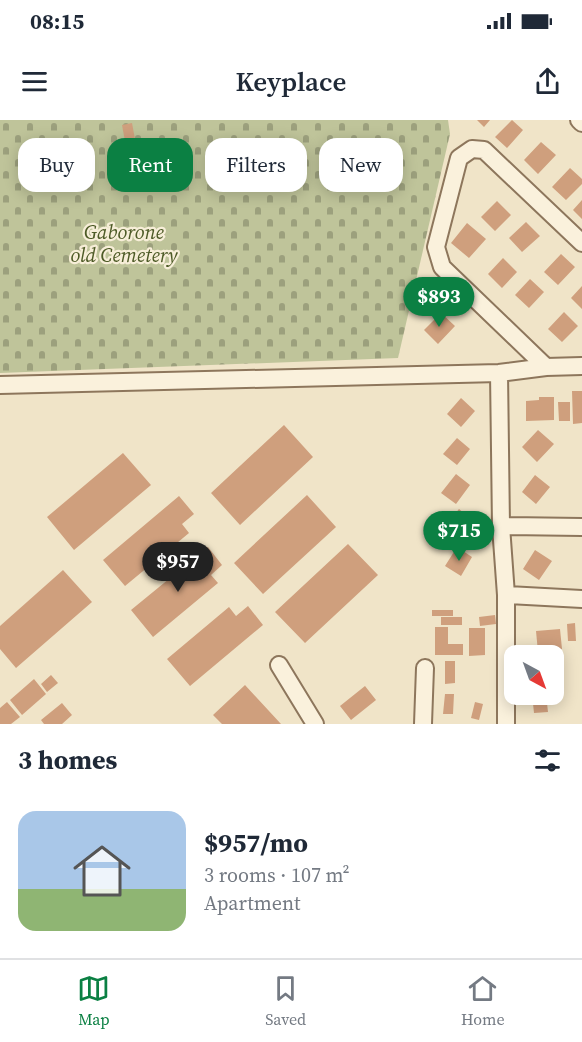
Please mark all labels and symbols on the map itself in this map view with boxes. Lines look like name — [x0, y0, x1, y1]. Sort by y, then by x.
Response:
park label: Gaborone old Cemetery — [70, 218, 178, 269]
pin: $893 — [403, 277, 475, 328]
pin: $715 — [423, 511, 495, 562]
pin: $957 — [142, 542, 214, 593]
north arrow — [504, 645, 564, 705]

